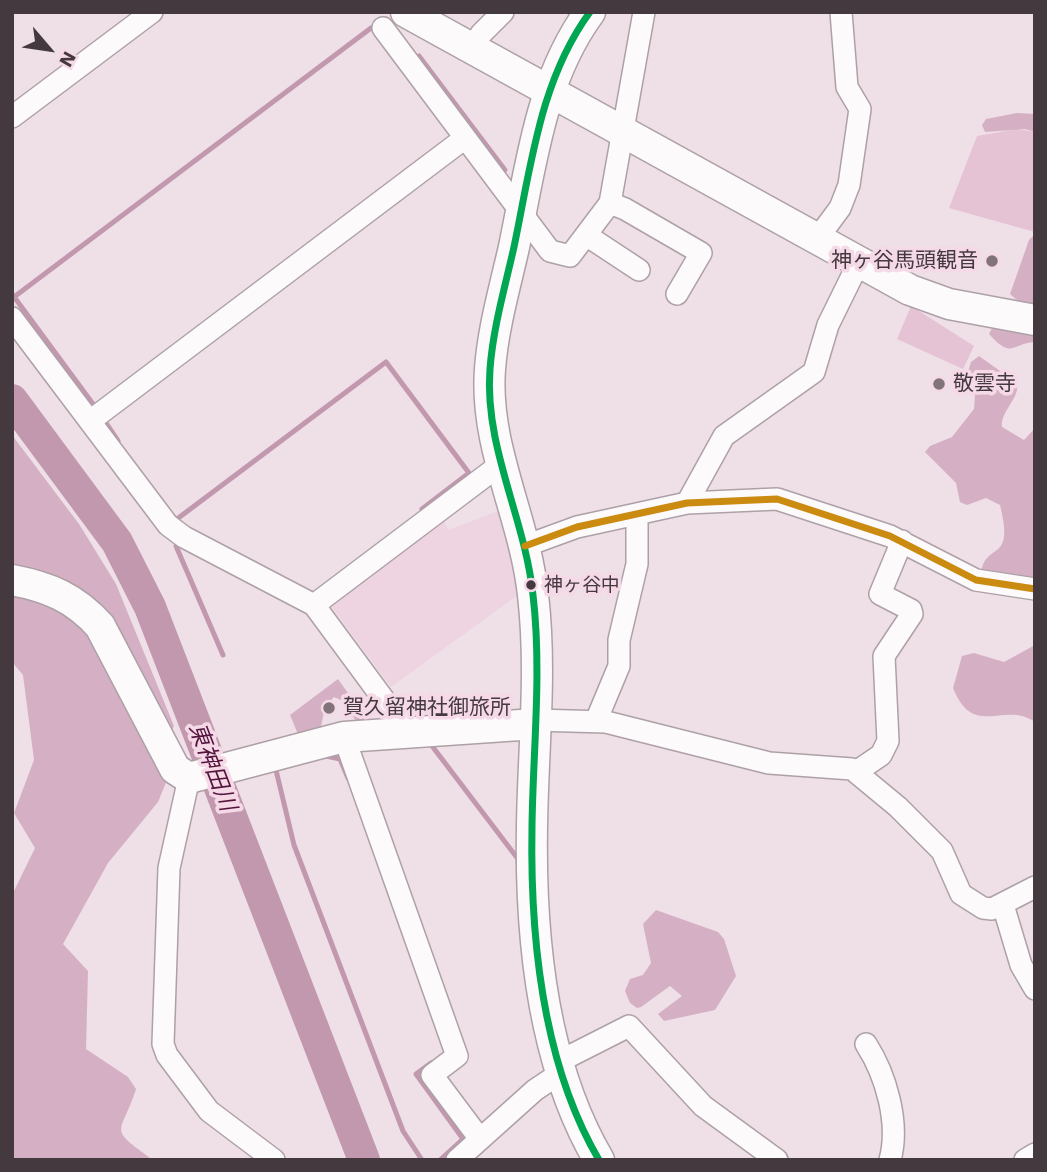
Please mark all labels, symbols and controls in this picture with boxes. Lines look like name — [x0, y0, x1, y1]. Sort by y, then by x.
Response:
north arrow — [14, 14, 84, 84]
text: N — [54, 48, 81, 71]
place label: 神ヶ谷馬頭観音 — [831, 248, 978, 274]
marker: 神ヶ谷馬頭観音 — [984, 253, 1000, 269]
place label: 敬雲寺 — [953, 371, 1016, 397]
marker: 敬雲寺 — [931, 376, 947, 392]
place label: 神ヶ谷中 — [544, 574, 620, 596]
marker: 神ヶ谷中 — [524, 578, 538, 592]
place label: 賀久留神社御旅所 — [343, 695, 511, 721]
marker: 賀久留神社御旅所 — [321, 700, 337, 716]
water label: 東神田川 — [183, 719, 241, 815]

